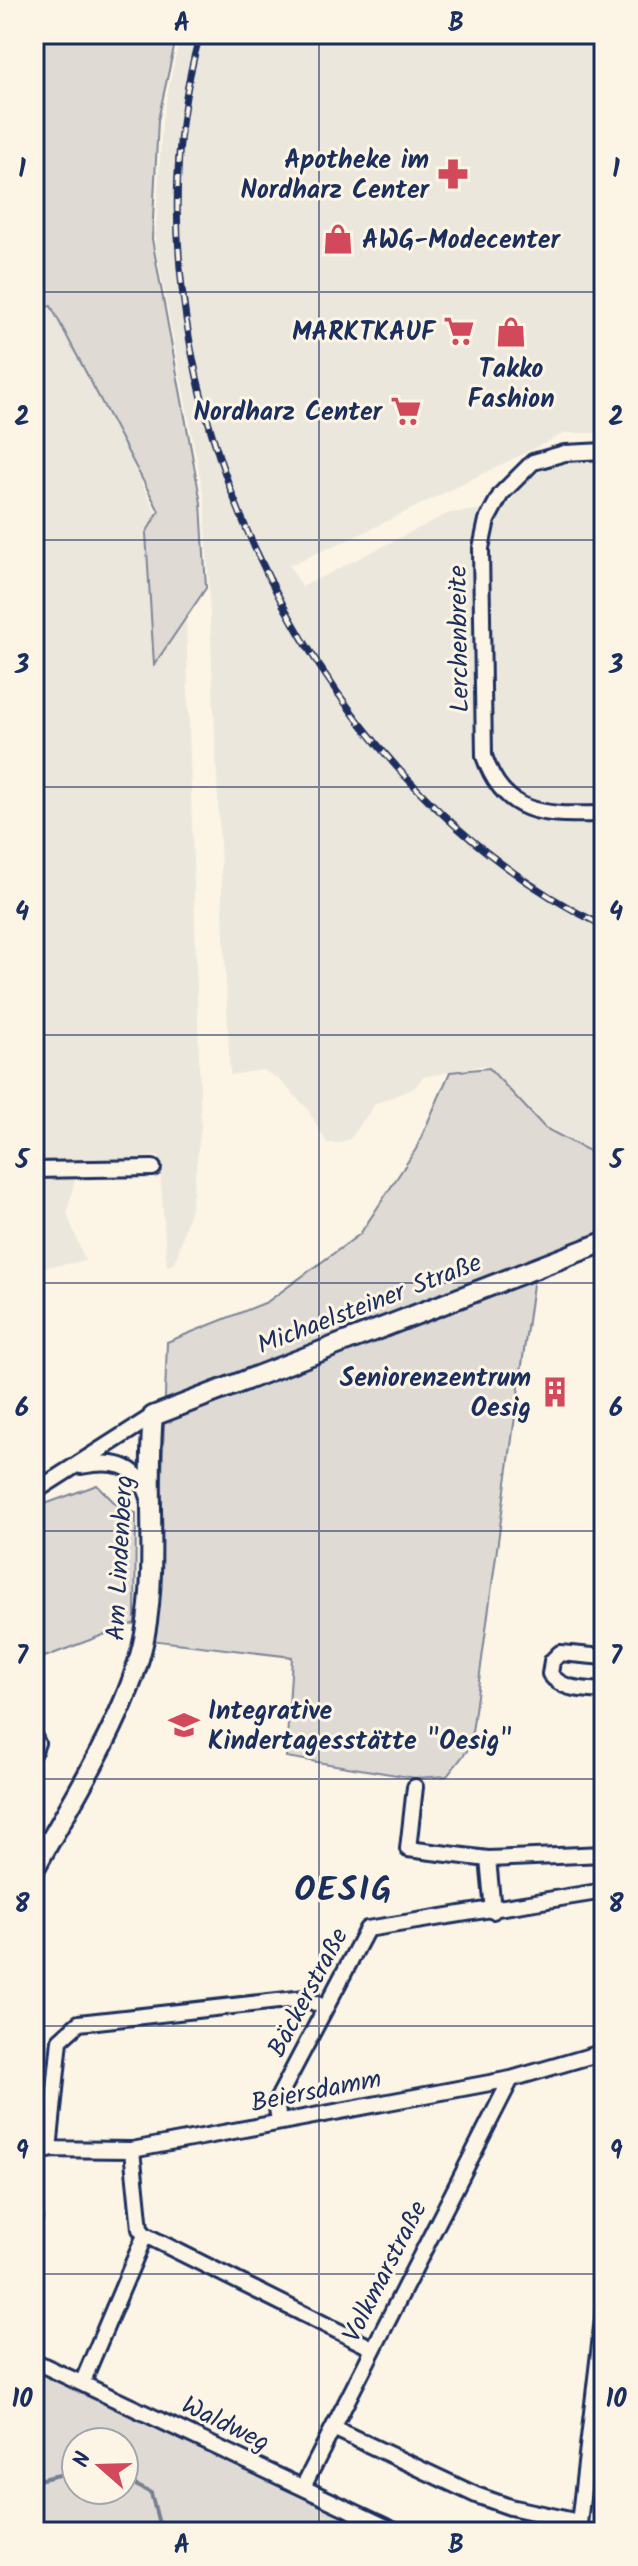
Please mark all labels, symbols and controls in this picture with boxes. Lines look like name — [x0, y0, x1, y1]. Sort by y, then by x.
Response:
text: A — [174, 3, 190, 45]
text: B — [448, 3, 464, 45]
place label: Apotheke im Nordharz Center — [241, 140, 431, 212]
text: 1 — [18, 149, 26, 191]
text: 1 — [612, 149, 620, 191]
pharmacy icon: Apotheke im Nordharz Center — [436, 157, 470, 191]
place label: AWG-Modecenter — [362, 220, 562, 262]
shop icon: AWG-Modecenter — [321, 222, 355, 256]
place label: MARKTKAUF — [292, 312, 437, 354]
supermarket icon: MARKTKAUF — [442, 314, 476, 348]
shop icon: Takko Fashion — [494, 315, 528, 349]
place label: Takko Fashion — [467, 349, 555, 421]
place label: Nordharz Center — [194, 392, 384, 434]
supermarket icon: Nordharz Center — [389, 394, 423, 428]
text: 2 — [14, 397, 30, 439]
text: 2 — [608, 397, 624, 439]
street label: Lerchenbreite — [438, 565, 482, 713]
text: 3 — [14, 645, 29, 687]
text: 3 — [608, 645, 623, 687]
text: 4 — [15, 892, 29, 934]
text: 4 — [609, 892, 623, 934]
text: 5 — [14, 1140, 30, 1182]
text: 5 — [608, 1140, 624, 1182]
street label: Michaelsteiner Straße — [251, 1243, 488, 1367]
place label: Seniorenzentrum Oesig — [340, 1358, 531, 1430]
building icon: Seniorenzentrum Oesig — [538, 1375, 572, 1409]
text: 6 — [15, 1388, 29, 1430]
text: 6 — [609, 1388, 623, 1430]
street label: Am Lindenberg — [96, 1474, 146, 1642]
text: 7 — [16, 1636, 29, 1678]
text: 7 — [610, 1636, 623, 1678]
place label: Integrative Kindertagesstätte "Oesig" — [208, 1691, 512, 1763]
school or university icon: Integrative Kindertagesstätte "Oesig" — [167, 1708, 201, 1742]
district label: OESIG — [294, 1864, 394, 1918]
text: 8 — [14, 1884, 30, 1926]
text: 8 — [608, 1884, 624, 1926]
street label: Bäckerstraße — [257, 1920, 361, 2065]
street label: Beiersdamm — [247, 2059, 385, 2125]
text: 9 — [15, 2131, 29, 2173]
text: 9 — [609, 2131, 623, 2173]
street label: Volkmarstraße — [332, 2193, 440, 2350]
text: 10 — [11, 2379, 33, 2421]
text: 10 — [605, 2379, 627, 2421]
street label: Waldweg — [174, 2385, 276, 2464]
north arrow — [60, 2426, 140, 2506]
text: N — [65, 2447, 102, 2473]
text: A — [174, 2525, 190, 2566]
text: B — [448, 2525, 464, 2566]

